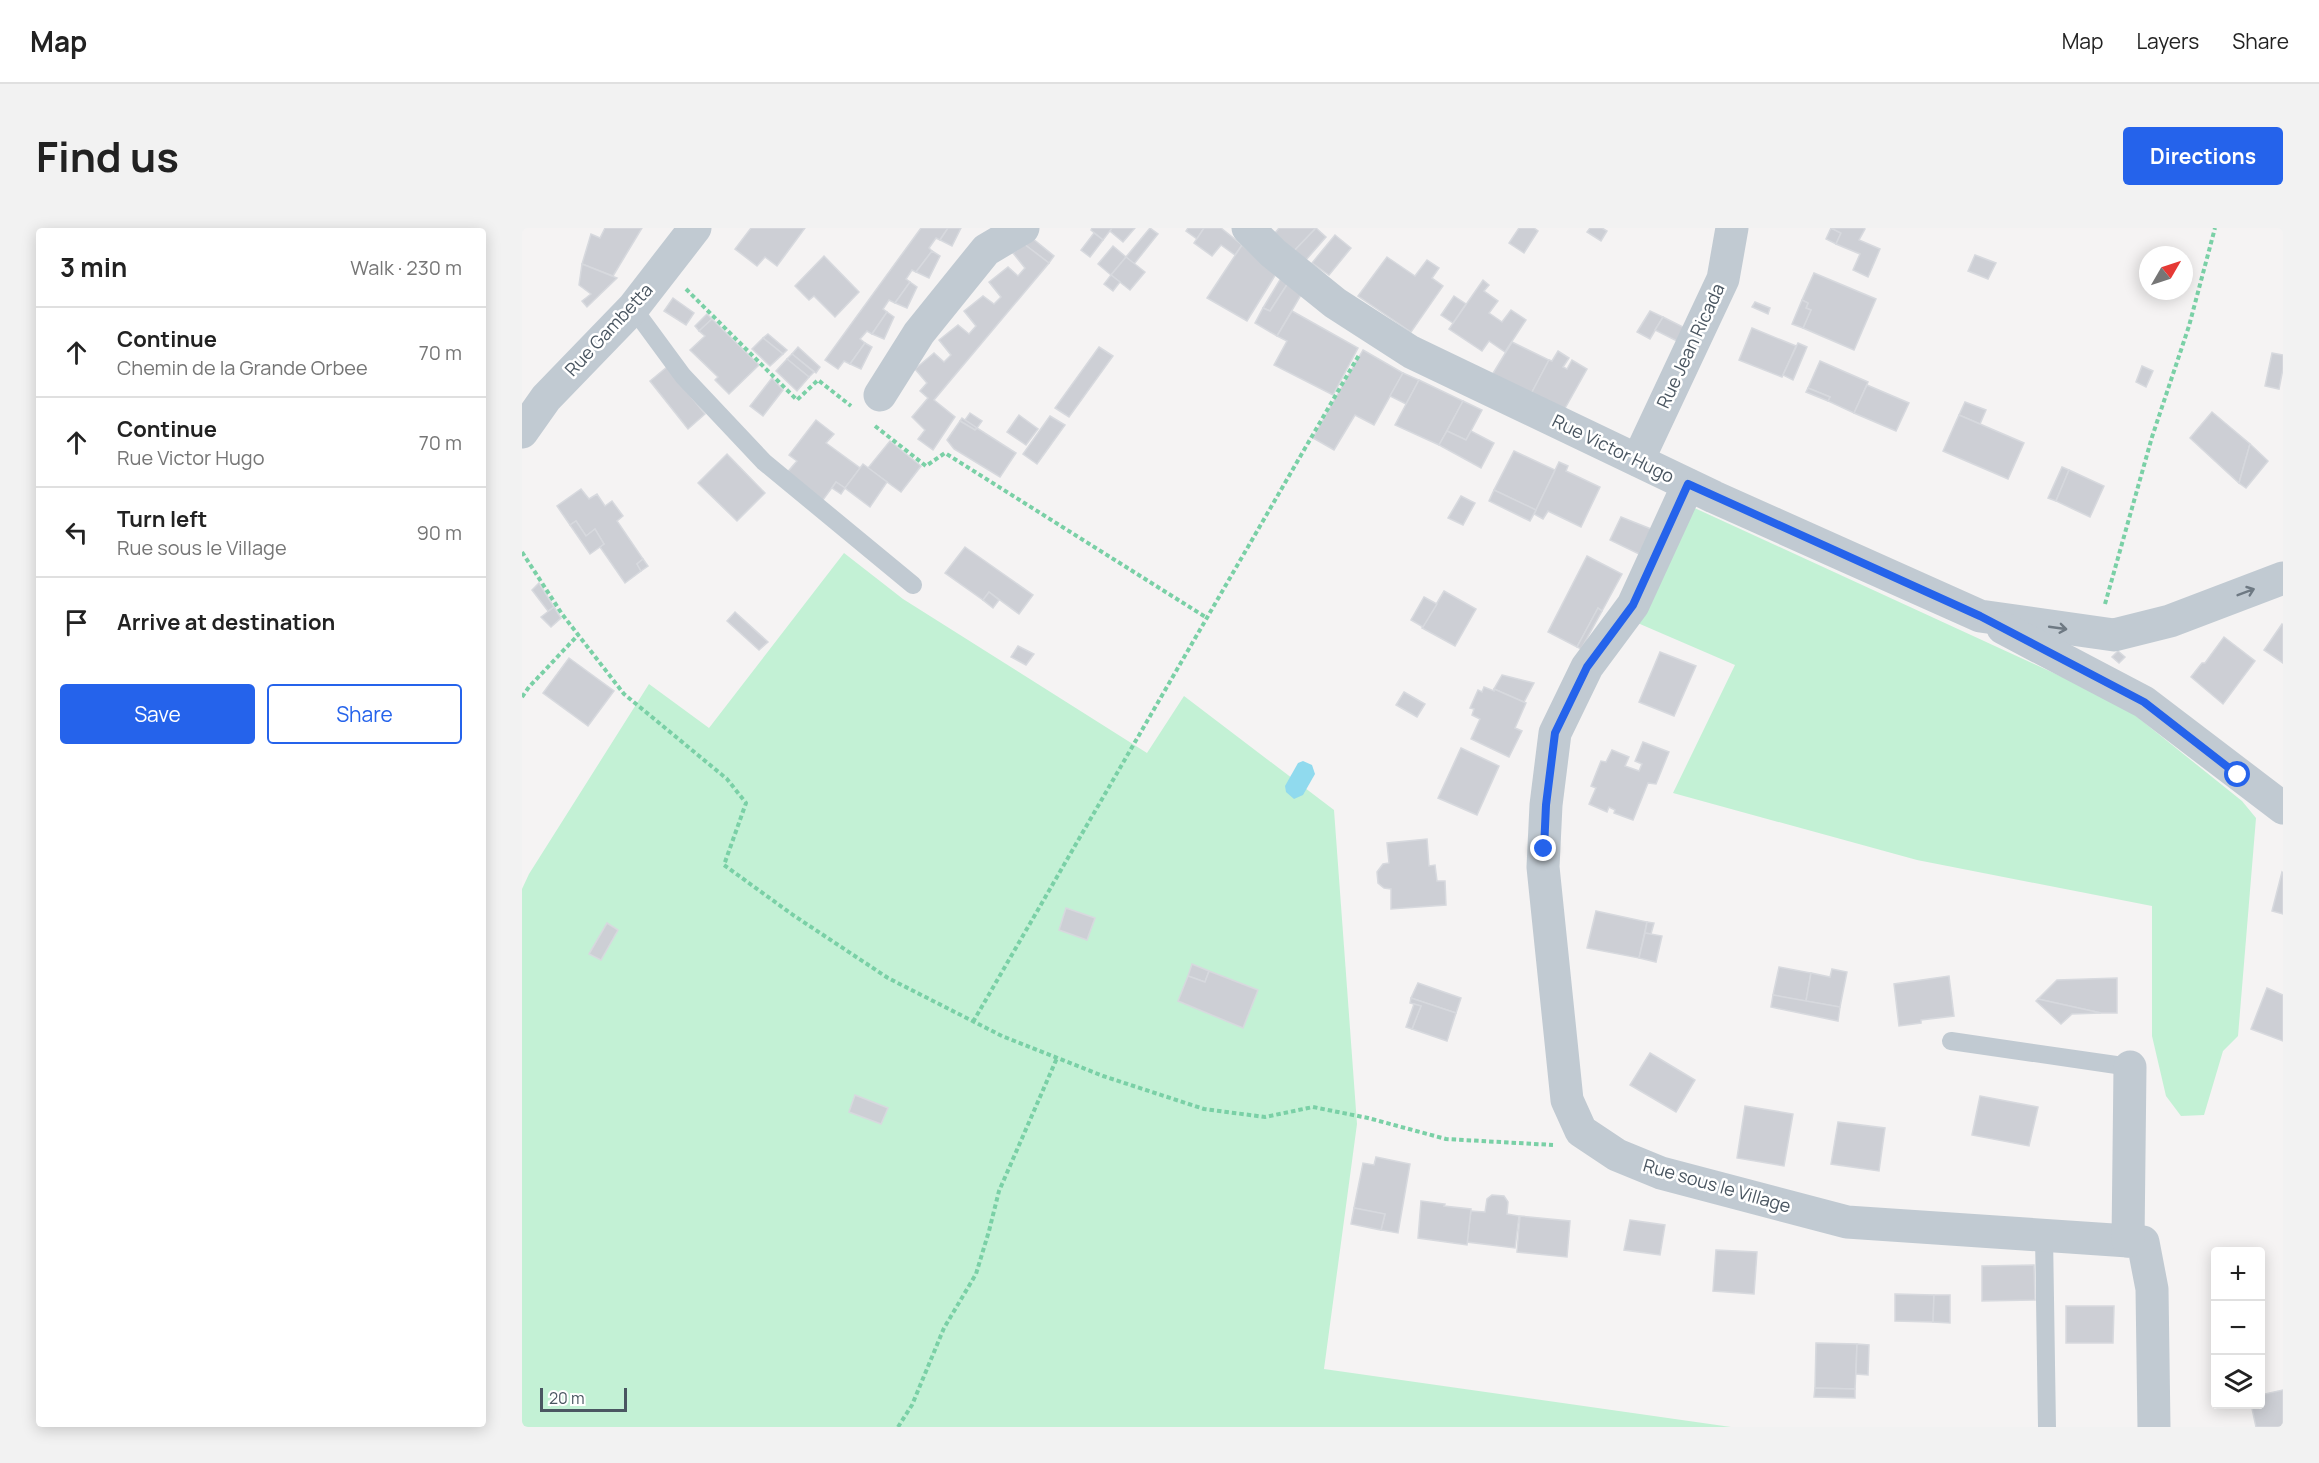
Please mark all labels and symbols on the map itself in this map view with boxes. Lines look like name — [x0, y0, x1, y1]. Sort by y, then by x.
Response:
north arrow — [2139, 246, 2193, 300]
street label: Rue Gambetta — [559, 278, 658, 381]
street label: Rue Jean Ricada — [1651, 279, 1730, 412]
street label: Rue Victor Hugo — [1549, 408, 1678, 488]
one-way arrow — [2236, 586, 2255, 597]
one-way arrow — [2048, 623, 2068, 634]
route start — [2224, 761, 2250, 787]
route end — [1530, 835, 1556, 861]
street label: Rue sous le Village — [1641, 1152, 1794, 1218]
scale bar — [540, 1385, 627, 1412]

